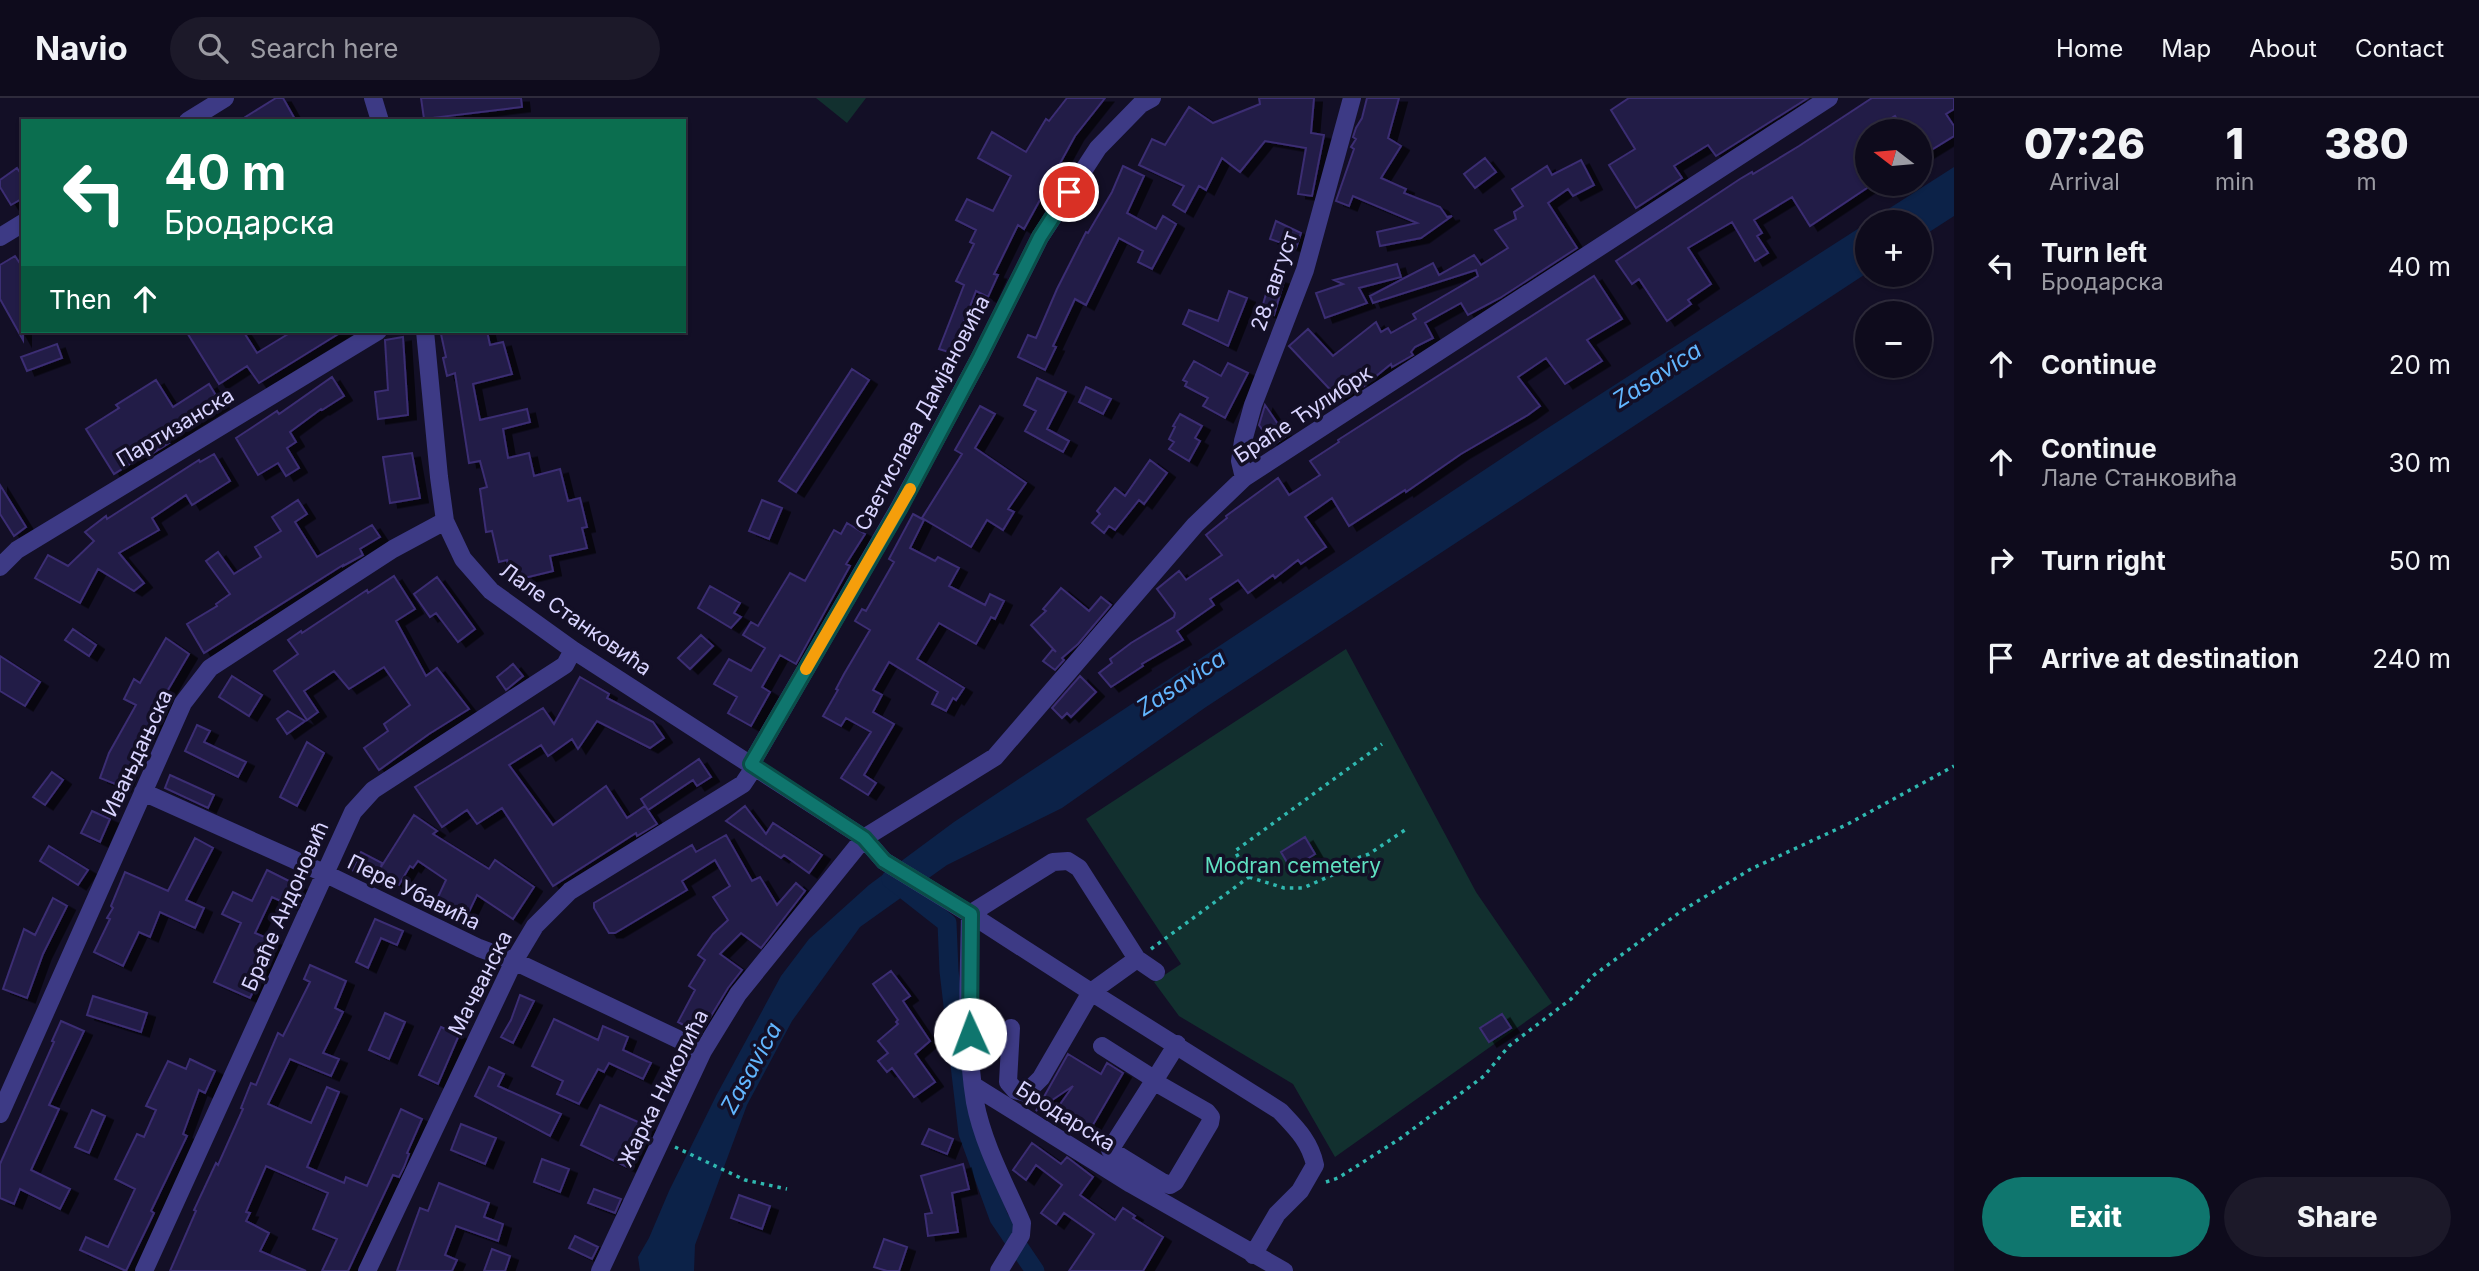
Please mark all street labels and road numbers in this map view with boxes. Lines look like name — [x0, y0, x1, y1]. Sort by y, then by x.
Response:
street label: 28. август — [1245, 228, 1303, 334]
street label: Светислава Дамјановића — [849, 291, 995, 535]
street label: Браће Ћулибрк — [1229, 360, 1377, 468]
street label: Партизанска — [112, 382, 238, 472]
street label: Лале Станковића — [495, 557, 657, 681]
street label: Ивањдањска — [97, 686, 177, 820]
street label: Браће Андоновић — [236, 817, 334, 995]
street label: Пере Убавића — [343, 849, 485, 935]
street label: Мачванска — [443, 926, 517, 1040]
street label: Жарка Николића — [613, 1005, 713, 1171]
street label: Бродарска — [1012, 1076, 1120, 1156]

